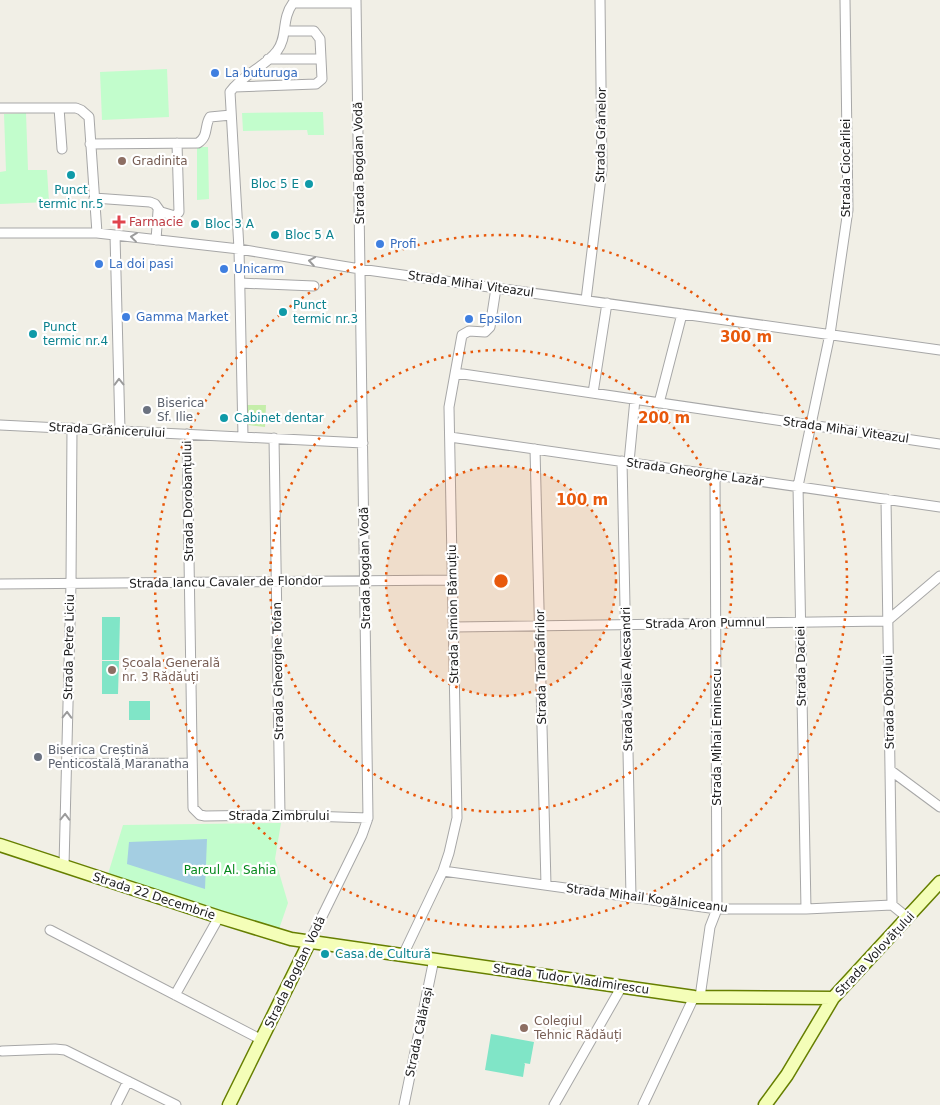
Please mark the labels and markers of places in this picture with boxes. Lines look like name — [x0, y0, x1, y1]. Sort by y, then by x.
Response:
place label: La buturuga — [225, 66, 298, 80]
marker: La buturuga — [209, 67, 221, 79]
place label: Gradinita — [132, 154, 188, 168]
marker: Gradinita — [116, 155, 128, 167]
marker: Punct termic nr.5 — [65, 169, 77, 181]
place label: Bloc 5 E — [251, 177, 299, 191]
marker: Bloc 5 E — [303, 178, 315, 190]
place label: Punct termic nr.5 — [38, 183, 104, 211]
place label: Farmacie — [129, 215, 183, 229]
marker: Farmacie — [113, 216, 125, 228]
place label: Bloc 3 A — [205, 217, 255, 231]
marker: Bloc 3 A — [189, 218, 201, 230]
place label: Bloc 5 A — [285, 228, 335, 242]
marker: Bloc 5 A — [269, 229, 281, 241]
place label: Profi — [390, 237, 417, 251]
marker: Profi — [374, 238, 386, 250]
place label: La doi pasi — [109, 257, 174, 271]
marker: La doi pasi — [93, 258, 105, 270]
place label: Unicarm — [234, 262, 284, 276]
marker: Unicarm — [218, 263, 230, 275]
place label: Punct termic nr.3 — [293, 298, 358, 326]
marker: Punct termic nr.3 — [277, 306, 289, 318]
place label: Gamma Market — [136, 310, 229, 324]
marker: Gamma Market — [120, 311, 132, 323]
place label: Epsilon — [479, 312, 522, 326]
marker: Epsilon — [463, 313, 475, 325]
place label: Punct termic nr.4 — [43, 320, 108, 348]
marker: Punct termic nr.4 — [27, 328, 39, 340]
place label: Biserica Sf. Ilie — [157, 396, 204, 424]
marker: Biserica Sf. Ilie — [141, 404, 153, 416]
place label: Cabinet dentar — [234, 411, 324, 425]
marker: Cabinet dentar — [218, 412, 230, 424]
centre of rings — [492, 572, 510, 590]
place label: Școala Generală nr. 3 Rădăuți — [122, 656, 220, 684]
marker: Școala Generală nr. 3 Rădăuți — [106, 664, 118, 676]
place label: Biserica Creștină Penticostală Maranatha — [48, 743, 189, 771]
marker: Biserica Creștină Penticostală Maranatha — [32, 751, 44, 763]
place label: Casa de Cultură — [335, 947, 431, 961]
marker: Casa de Cultură — [319, 948, 331, 960]
place label: Colegiul Tehnic Rădăuți — [533, 1014, 622, 1042]
marker: Colegiul Tehnic Rădăuți — [518, 1022, 530, 1034]

